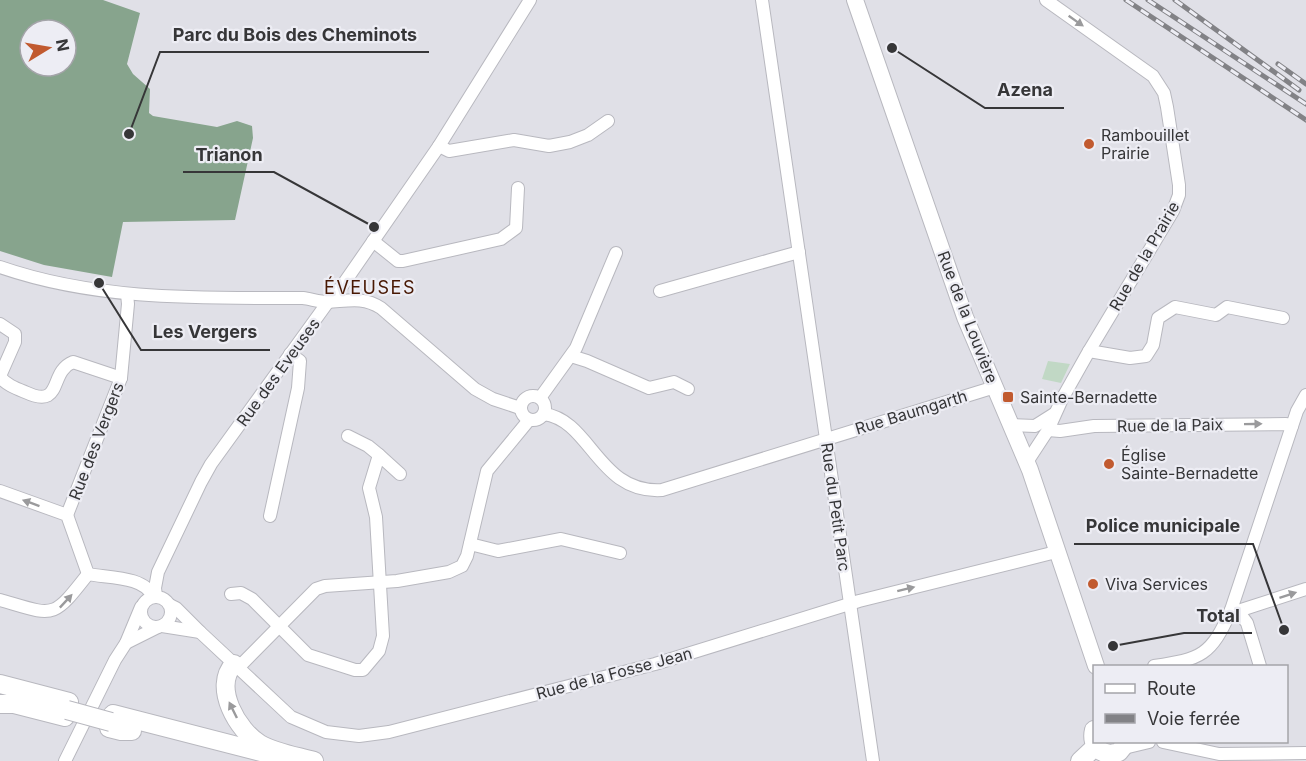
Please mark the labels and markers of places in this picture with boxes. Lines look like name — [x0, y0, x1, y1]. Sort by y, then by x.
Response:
callout: Parc du Bois des Cheminots — [160, 16, 429, 52]
callout: Azena — [985, 72, 1064, 108]
place label: Rambouillet Prairie — [1101, 125, 1189, 163]
callout: Trianon — [183, 136, 274, 172]
marker: Rambouillet Prairie — [1082, 137, 1096, 151]
callout: Les Vergers — [141, 314, 270, 350]
place label: Sainte-Bernadette — [1020, 387, 1157, 407]
marker: Sainte-Bernadette — [1001, 390, 1015, 404]
place label: Église Sainte-Bernadette — [1121, 445, 1258, 483]
marker: Église Sainte-Bernadette — [1102, 457, 1116, 471]
callout: Police municipale — [1074, 508, 1253, 544]
place label: Viva Services — [1105, 574, 1208, 594]
marker: Viva Services — [1086, 577, 1100, 591]
callout: Total — [1184, 597, 1252, 633]

